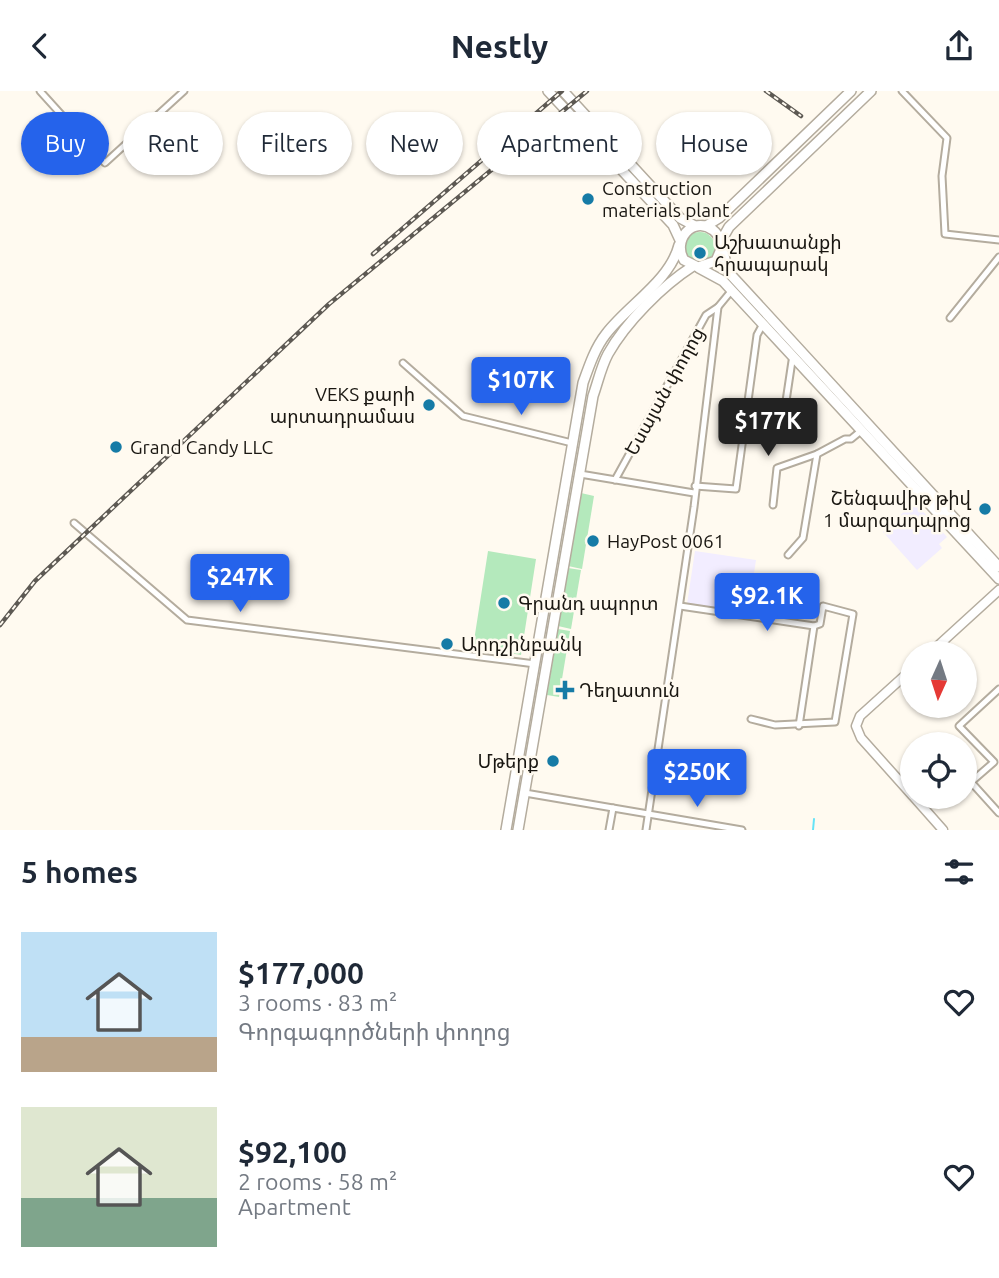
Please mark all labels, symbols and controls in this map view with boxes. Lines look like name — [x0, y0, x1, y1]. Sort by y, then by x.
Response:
icon: back — [21, 27, 59, 65]
icon: share — [940, 27, 978, 65]
text: Nestly — [451, 28, 548, 64]
chip: Buy — [21, 112, 109, 175]
chip: Rent — [123, 112, 223, 175]
chip: Filters — [237, 112, 352, 175]
chip: New — [366, 112, 463, 175]
chip: Apartment — [477, 112, 642, 175]
chip: House — [656, 112, 772, 175]
place label: Construction materials plant — [602, 177, 730, 221]
marker: Construction materials plant — [580, 191, 596, 207]
place label: Աշխատանքի հրապարակ — [714, 231, 842, 276]
marker: Աշխատանքի հրապարակ — [692, 245, 708, 261]
street label: Եսայան փողոց — [620, 323, 709, 459]
pin: $107K — [472, 357, 570, 417]
text: $107K — [487, 367, 555, 392]
place label: VEKS քարի արտադրամաս — [270, 383, 415, 428]
marker: VEKS քարի արտադրամաս — [421, 397, 437, 413]
pin: $177K — [719, 399, 817, 458]
text: $177K — [734, 408, 802, 433]
place label: Grand Candy LLC — [130, 436, 273, 458]
marker: Grand Candy LLC — [108, 439, 124, 455]
place label: Շենգավիթ թիվ 1 մարզադպրոց — [823, 487, 972, 532]
marker: Շենգավիթ թիվ 1 մարզադպրոց — [977, 501, 993, 517]
place label: HayPost 0061 — [607, 530, 724, 552]
marker: HayPost 0061 — [585, 533, 601, 549]
pin: $247K — [191, 554, 289, 614]
text: $247K — [206, 564, 274, 589]
pin: $92.1K — [710, 573, 824, 633]
text: $92.1K — [731, 583, 803, 608]
place label: Գրանդ սպորտ — [518, 592, 658, 615]
marker: Գրանդ սպորտ — [496, 595, 512, 611]
place label: Արդշինբանկ — [461, 633, 582, 656]
marker: Արդշինբանկ — [439, 636, 455, 652]
north arrow — [900, 641, 976, 717]
map controls — [900, 641, 977, 809]
place label: Դեղատուն — [579, 679, 680, 702]
marker: Դեղատուն — [557, 682, 573, 698]
button: locate — [900, 732, 977, 809]
pin: $250K — [648, 749, 746, 809]
place label: Մթերք — [478, 750, 539, 773]
marker: Մթերք — [545, 753, 561, 769]
text: $250K — [663, 759, 731, 784]
icon: filters — [940, 853, 978, 891]
text: 5 homes — [21, 855, 138, 889]
text: $177,000 — [238, 956, 364, 990]
icon: home — [77, 960, 161, 1044]
icon: heart — [940, 983, 978, 1021]
text: 3 rooms · 83 m² — [238, 990, 397, 1015]
text: Գորգագործների փողոց — [238, 1019, 511, 1044]
icon: home — [77, 1135, 161, 1219]
text: $92,100 — [238, 1135, 347, 1169]
icon: heart — [940, 1158, 978, 1196]
text: 2 rooms · 58 m² — [238, 1169, 397, 1194]
text: Apartment — [238, 1194, 351, 1219]

